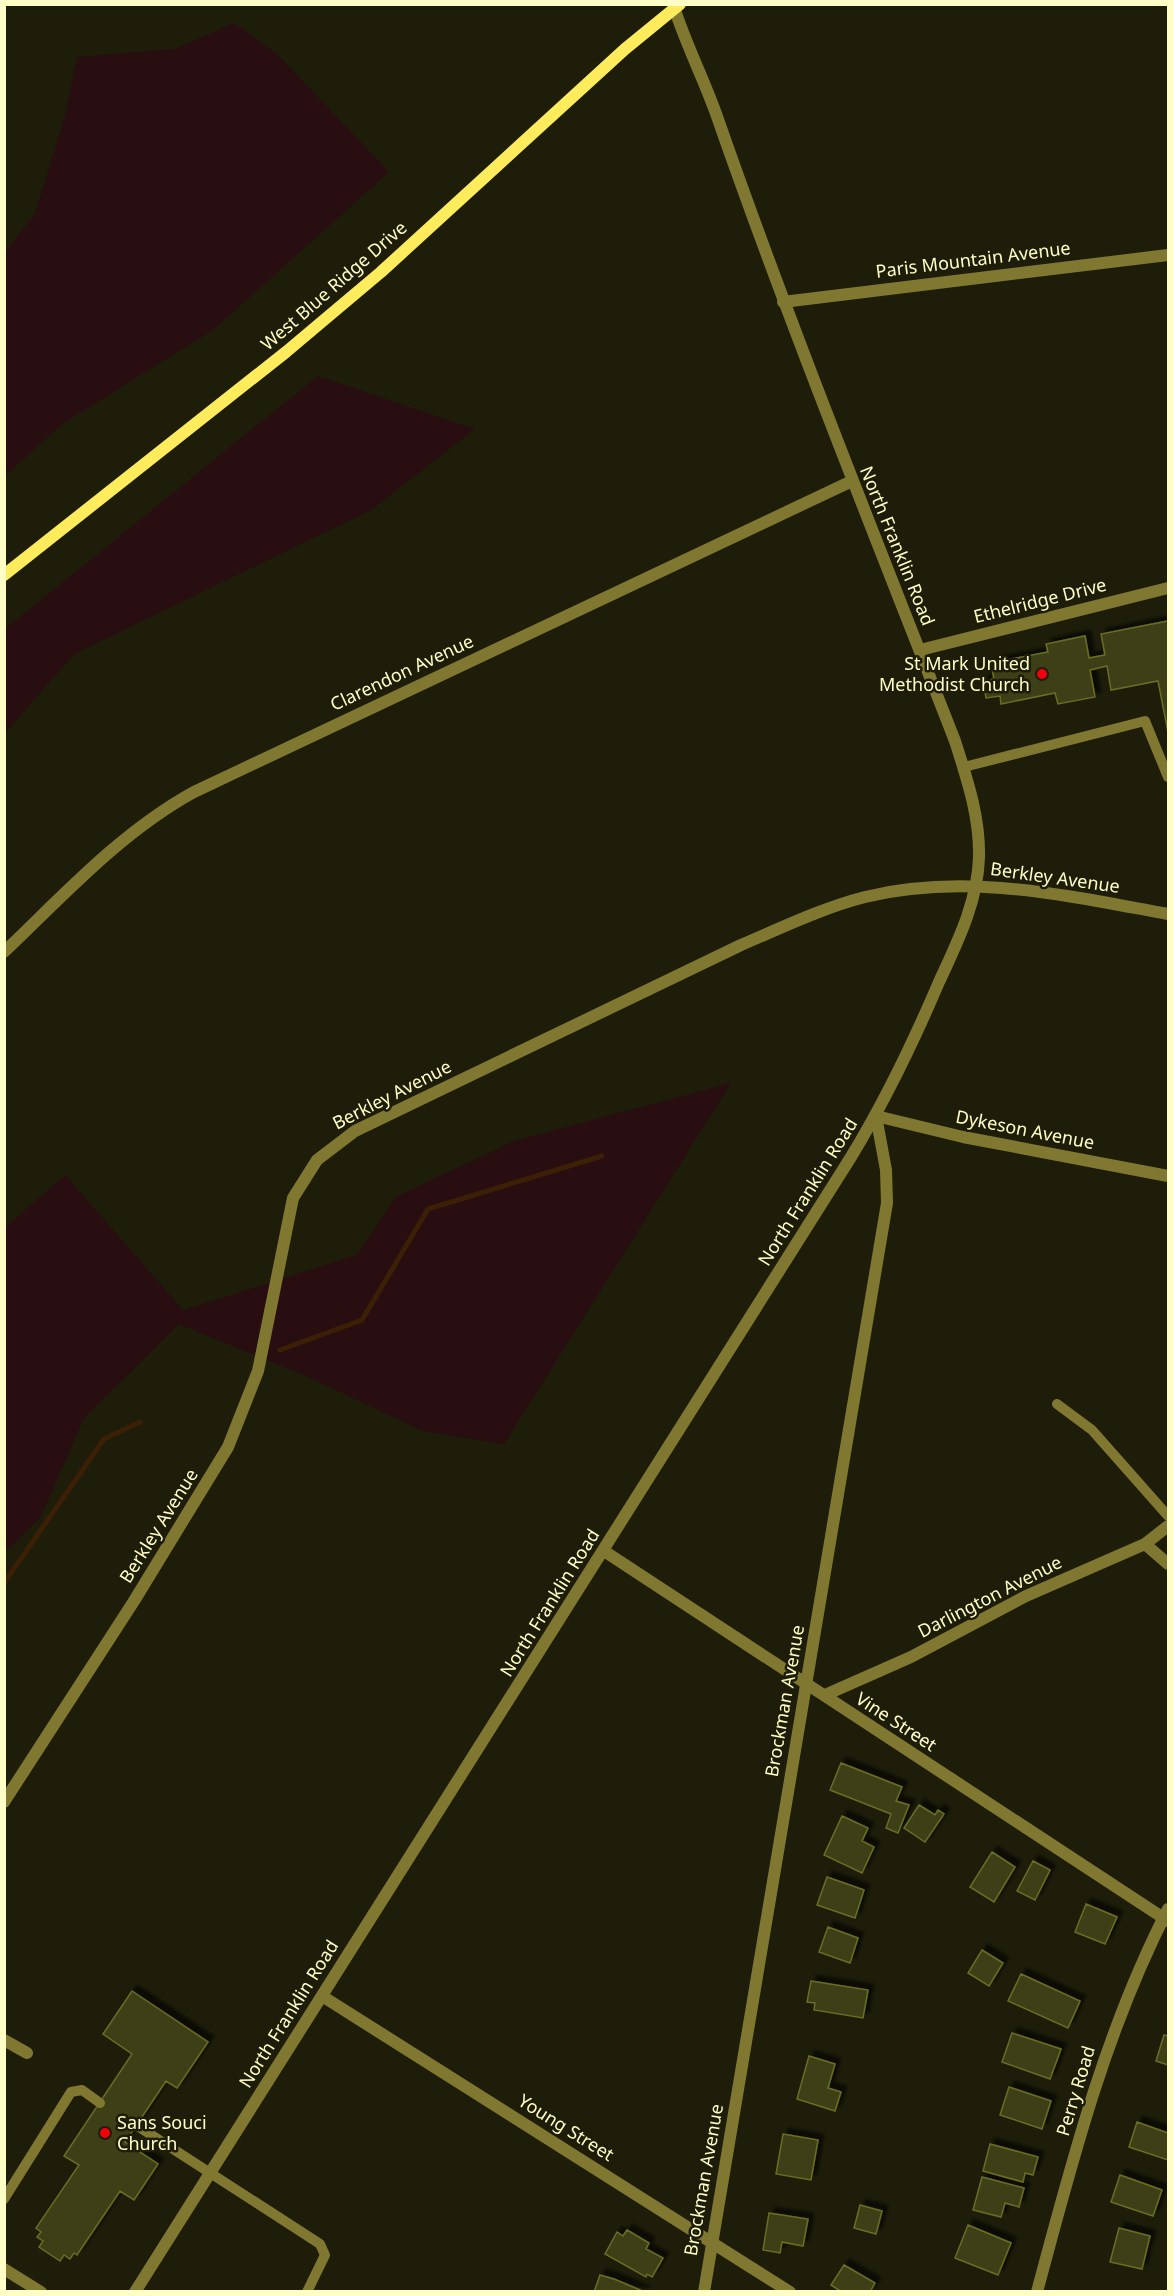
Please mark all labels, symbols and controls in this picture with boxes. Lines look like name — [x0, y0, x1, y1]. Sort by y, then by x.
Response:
street label: West Blue Ridge Drive — [255, 215, 411, 355]
street label: Paris Mountain Avenue — [874, 235, 1072, 283]
street label: North Franklin Road — [855, 462, 941, 629]
street label: Ethelridge Drive — [971, 572, 1109, 628]
street label: Clarendon Avenue — [326, 628, 477, 716]
place label: St Mark United Methodist Church — [879, 651, 1030, 696]
marker: St Mark United Methodist Church — [1035, 667, 1049, 681]
street label: Berkley Avenue — [989, 856, 1121, 898]
street label: Berkley Avenue — [328, 1054, 455, 1134]
street label: Dykeson Avenue — [954, 1104, 1096, 1154]
street label: North Franklin Road — [752, 1113, 862, 1270]
street label: Berkley Avenue — [113, 1464, 203, 1587]
street label: North Franklin Road — [494, 1524, 604, 1681]
street label: Darlington Avenue — [913, 1549, 1066, 1643]
street label: Brockman Avenue — [759, 1623, 809, 1779]
street label: Vine Street — [852, 1686, 942, 1756]
street label: North Franklin Road — [233, 1935, 343, 2092]
street label: Perry Road — [1050, 2043, 1100, 2139]
street label: Young Street — [514, 2088, 619, 2166]
street label: Brockman Avenue — [678, 2102, 728, 2258]
place label: Sans Souci Church — [117, 2110, 207, 2155]
marker: Sans Souci Church — [98, 2126, 112, 2140]

